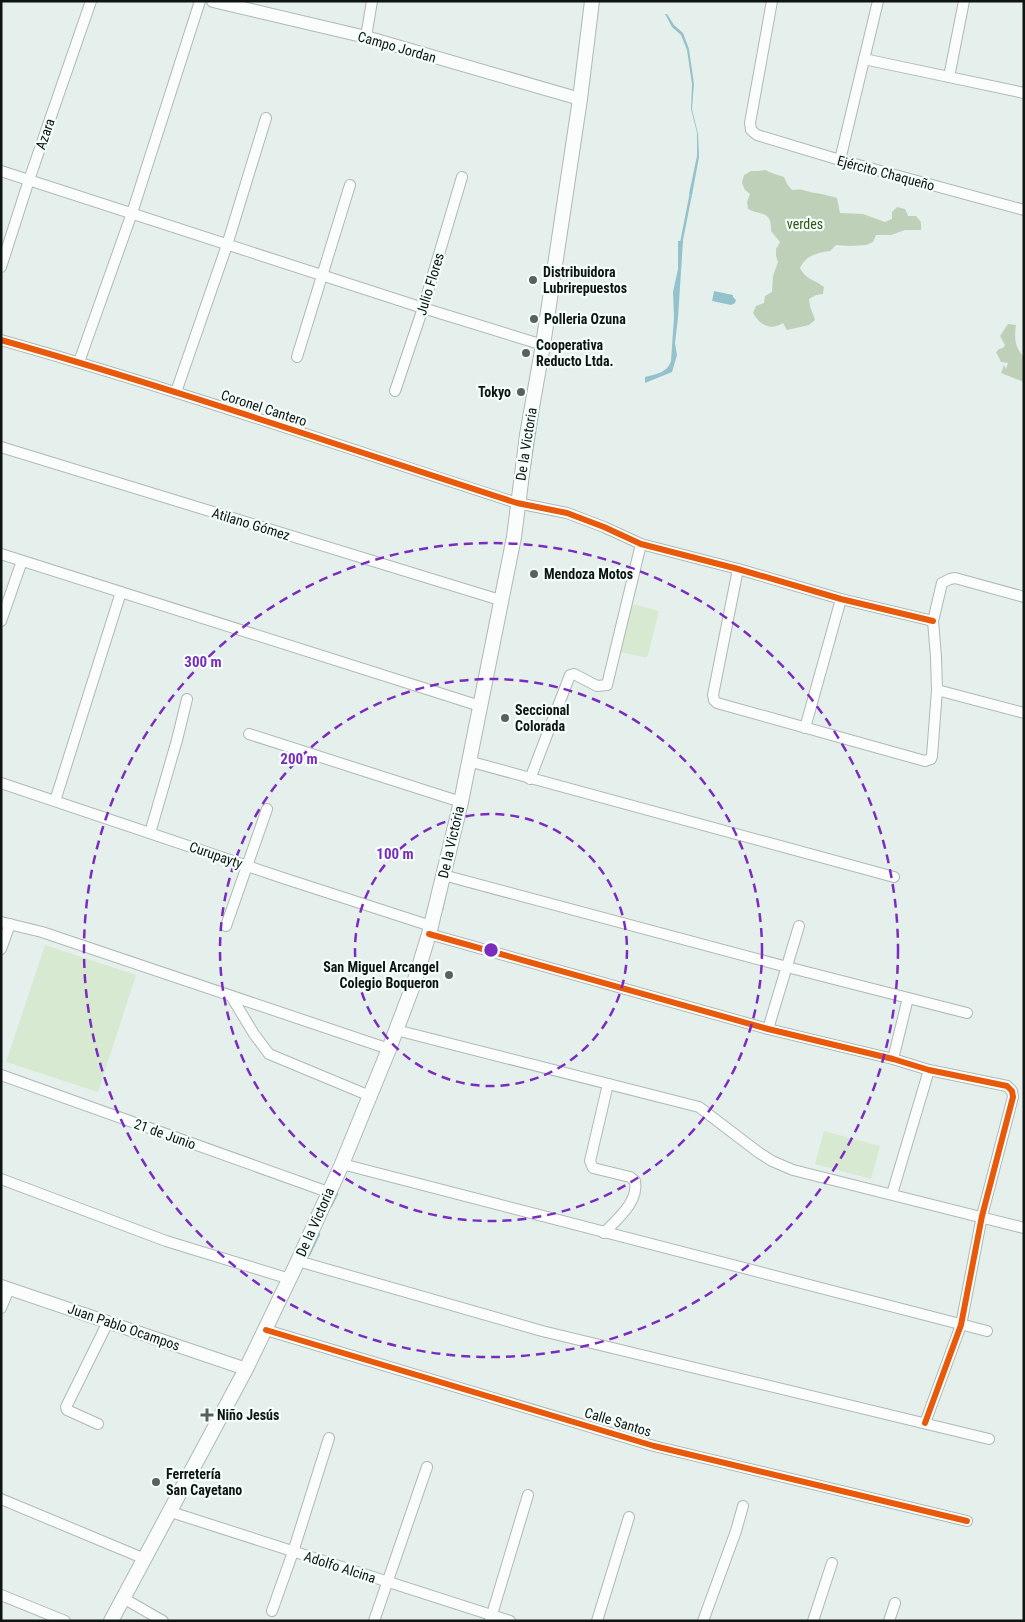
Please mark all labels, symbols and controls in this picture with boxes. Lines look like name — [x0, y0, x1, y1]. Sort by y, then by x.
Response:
street label: Campo Jordan — [356, 28, 438, 66]
street label: Azara — [32, 116, 58, 152]
street label: Ejército Chaqueño — [835, 152, 937, 194]
park label: verdes — [787, 216, 823, 232]
street label: Julio Flores — [413, 251, 447, 317]
place label: Distribuidora Lubrirepuestos — [543, 264, 627, 296]
marker: Distribuidora Lubrirepuestos — [527, 274, 539, 286]
place label: Polleria Ozuna — [544, 311, 626, 327]
marker: Polleria Ozuna — [528, 313, 540, 325]
place label: Cooperativa Reducto Ltda. — [536, 337, 614, 369]
marker: Cooperativa Reducto Ltda. — [520, 347, 532, 359]
place label: Tokyo — [478, 384, 511, 400]
marker: Tokyo — [515, 386, 527, 398]
street label: Coronel Cantero — [219, 387, 309, 429]
street label: De la Victoria — [512, 406, 540, 482]
street label: Atilano Gómez — [210, 505, 292, 543]
place label: Mendoza Motos — [544, 566, 633, 582]
marker: Mendoza Motos — [528, 568, 540, 580]
text: 300 m — [184, 653, 222, 671]
place label: Seccional Colorada — [515, 702, 570, 734]
marker: Seccional Colorada — [499, 712, 511, 724]
text: 200 m — [280, 750, 318, 768]
street label: De la Victoria — [435, 804, 467, 880]
street label: Curupayty — [187, 838, 245, 872]
text: 100 m — [376, 845, 414, 863]
centre of rings — [482, 941, 500, 959]
place label: San Miguel Arcangel Colegio Boqueron — [323, 959, 439, 991]
marker: San Miguel Arcangel Colegio Boqueron — [443, 969, 455, 981]
street label: 21 de Junio — [132, 1115, 198, 1153]
street label: De la Victoria — [293, 1185, 337, 1259]
street label: Juan Pablo Ocampos — [66, 1300, 182, 1354]
street label: Calle Santos — [583, 1404, 653, 1440]
place label: Niño Jesús — [217, 1407, 279, 1423]
marker: Niño Jesús — [201, 1409, 213, 1421]
place label: Ferretería San Cayetano — [166, 1466, 242, 1498]
marker: Ferretería San Cayetano — [150, 1476, 162, 1488]
street label: Adolfo Alcina — [302, 1548, 378, 1586]

